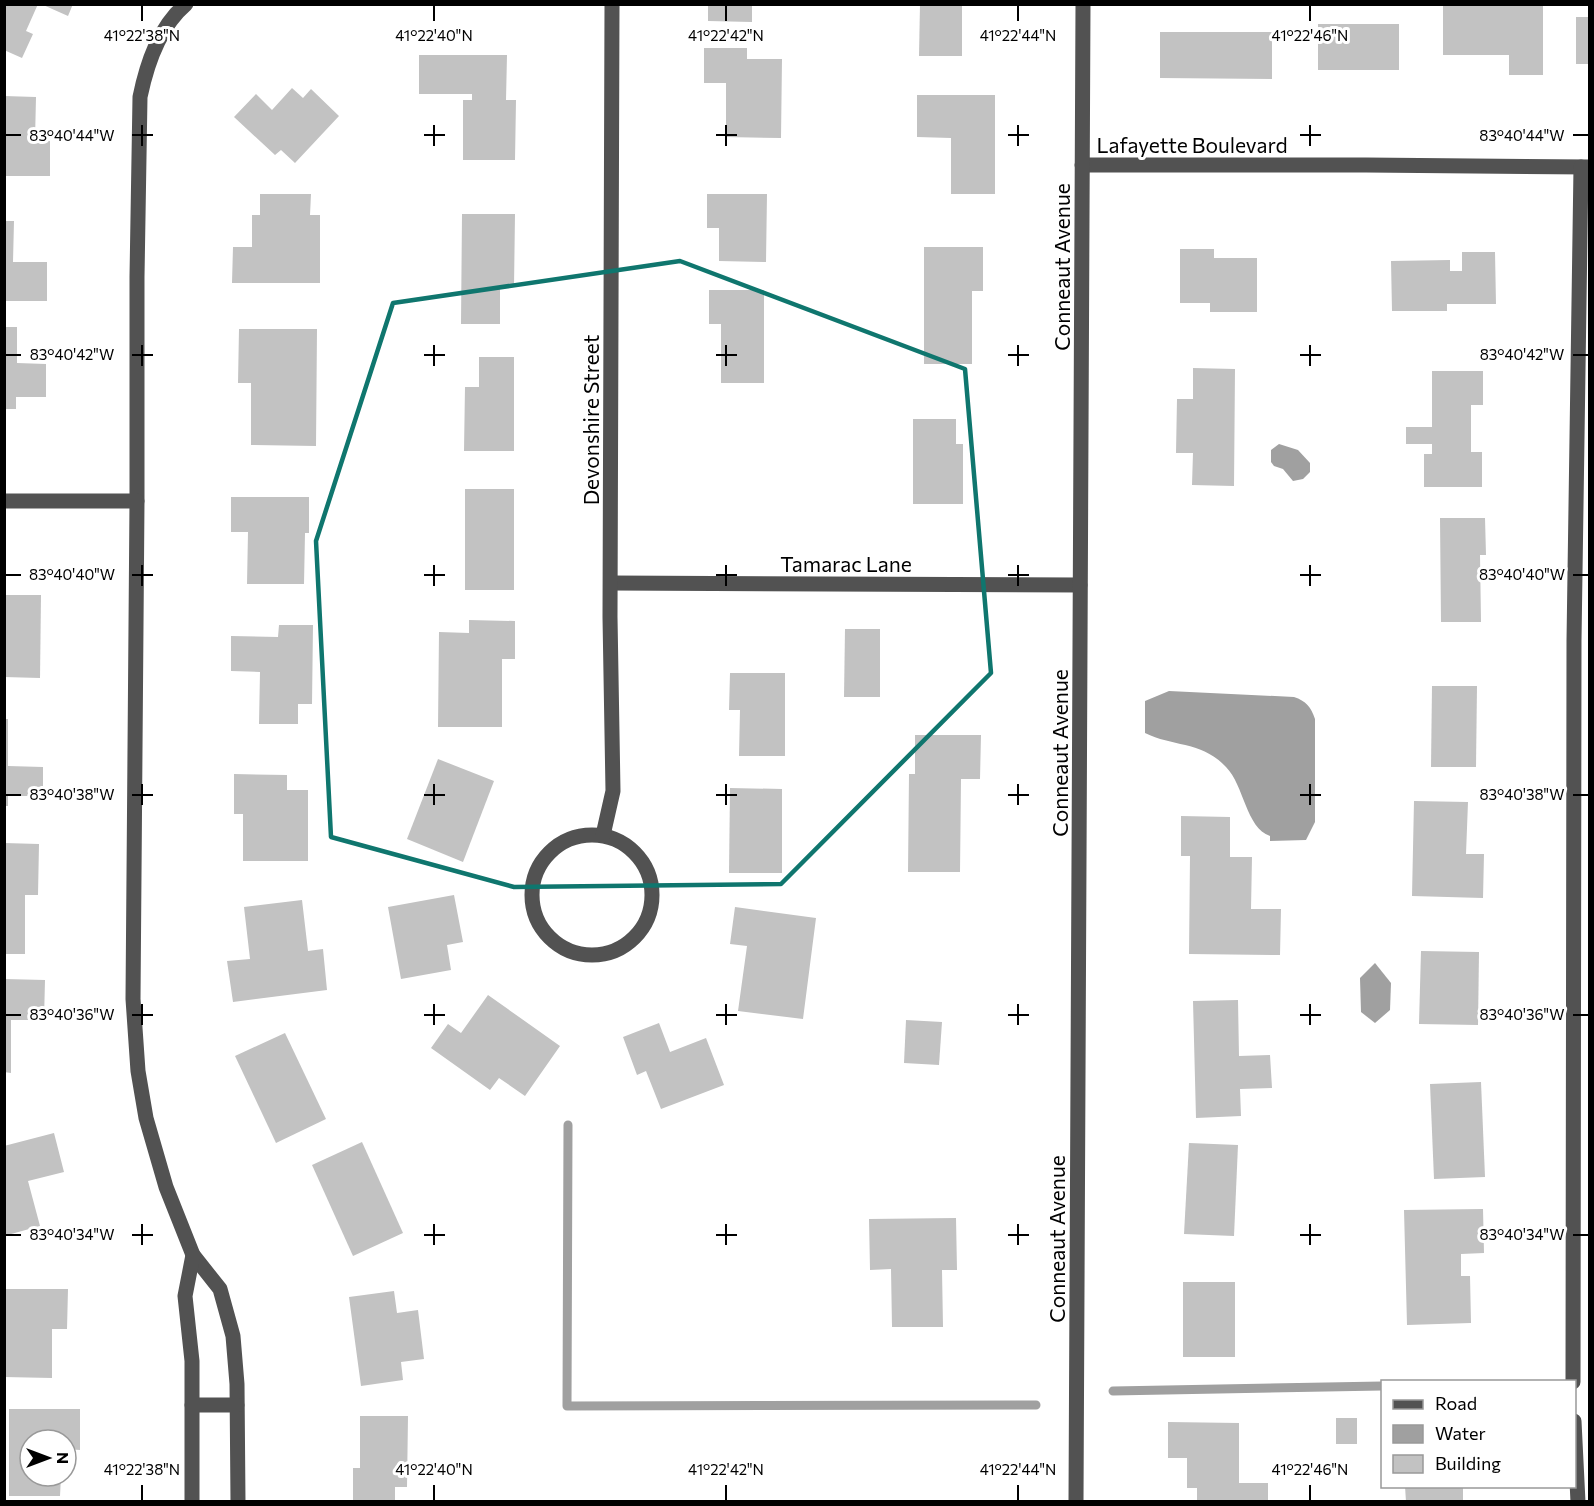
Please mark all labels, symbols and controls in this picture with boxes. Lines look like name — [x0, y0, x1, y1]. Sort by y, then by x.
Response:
text: 41°22'38"N — [104, 26, 180, 44]
text: 41°22'40"N — [395, 26, 473, 44]
text: 41°22'42"N — [688, 26, 764, 44]
text: 41°22'44"N — [980, 26, 1056, 44]
text: 41°22'46"N — [1272, 26, 1348, 44]
text: 83°40'44"W — [29, 126, 115, 144]
text: 83°40'44"W — [1479, 126, 1565, 144]
street label: Lafayette Boulevard — [1096, 132, 1288, 157]
street label: Conneaut Avenue — [1049, 183, 1074, 351]
street label: Devonshire Street — [578, 335, 603, 505]
text: 83°40'42"W — [30, 345, 114, 363]
text: 83°40'42"W — [1480, 345, 1564, 363]
street label: Tamarac Lane — [780, 551, 912, 576]
text: 83°40'40"W — [29, 565, 115, 583]
text: 83°40'40"W — [1479, 565, 1565, 583]
street label: Conneaut Avenue — [1047, 669, 1072, 837]
text: 83°40'38"W — [29, 785, 115, 803]
text: 83°40'38"W — [1479, 785, 1565, 803]
text: 83°40'36"W — [29, 1005, 115, 1023]
text: 83°40'36"W — [1479, 1005, 1565, 1023]
street label: Conneaut Avenue — [1044, 1155, 1069, 1323]
text: 83°40'34"W — [30, 1225, 114, 1243]
text: 83°40'34"W — [1480, 1225, 1564, 1243]
legend — [1381, 1380, 1576, 1488]
text: Road — [1435, 1392, 1477, 1414]
text: Water — [1435, 1422, 1486, 1444]
north arrow — [18, 1428, 78, 1488]
text: N — [54, 1452, 73, 1464]
text: Building — [1435, 1452, 1501, 1474]
text: 41°22'38"N — [104, 1460, 180, 1478]
text: 41°22'40"N — [395, 1460, 473, 1478]
text: 41°22'42"N — [688, 1460, 764, 1478]
text: 41°22'44"N — [980, 1460, 1056, 1478]
text: 41°22'46"N — [1272, 1460, 1348, 1478]

